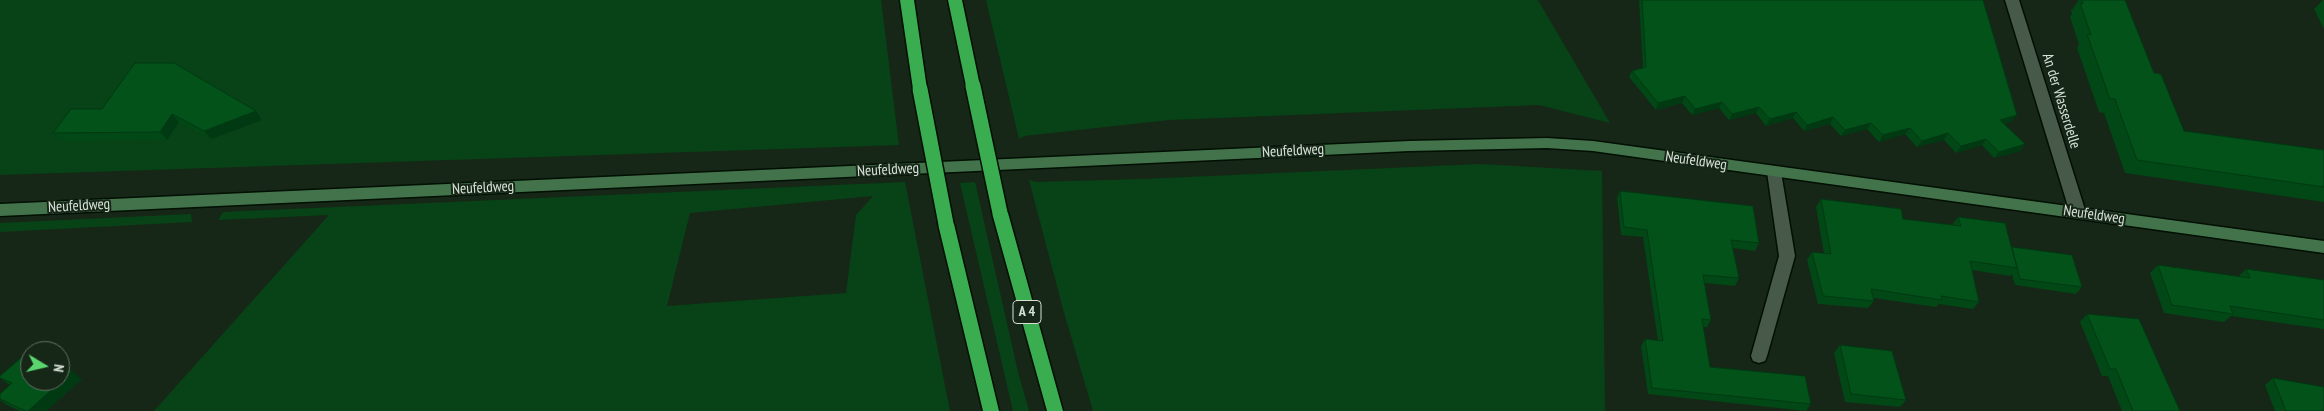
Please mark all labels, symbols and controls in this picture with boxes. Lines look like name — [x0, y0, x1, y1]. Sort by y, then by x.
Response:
street label: An der Wasserdelle — [2038, 51, 2084, 151]
street label: Neufeldweg — [1262, 140, 1324, 162]
street label: Neufeldweg — [1664, 148, 1728, 174]
street label: Neufeldweg — [857, 159, 919, 181]
street label: Neufeldweg — [452, 177, 514, 199]
street label: Neufeldweg — [48, 195, 110, 217]
street label: Neufeldweg — [2062, 202, 2126, 228]
road number: A 4 — [1013, 300, 1041, 324]
north arrow — [20, 341, 70, 391]
text: N — [49, 363, 68, 373]

